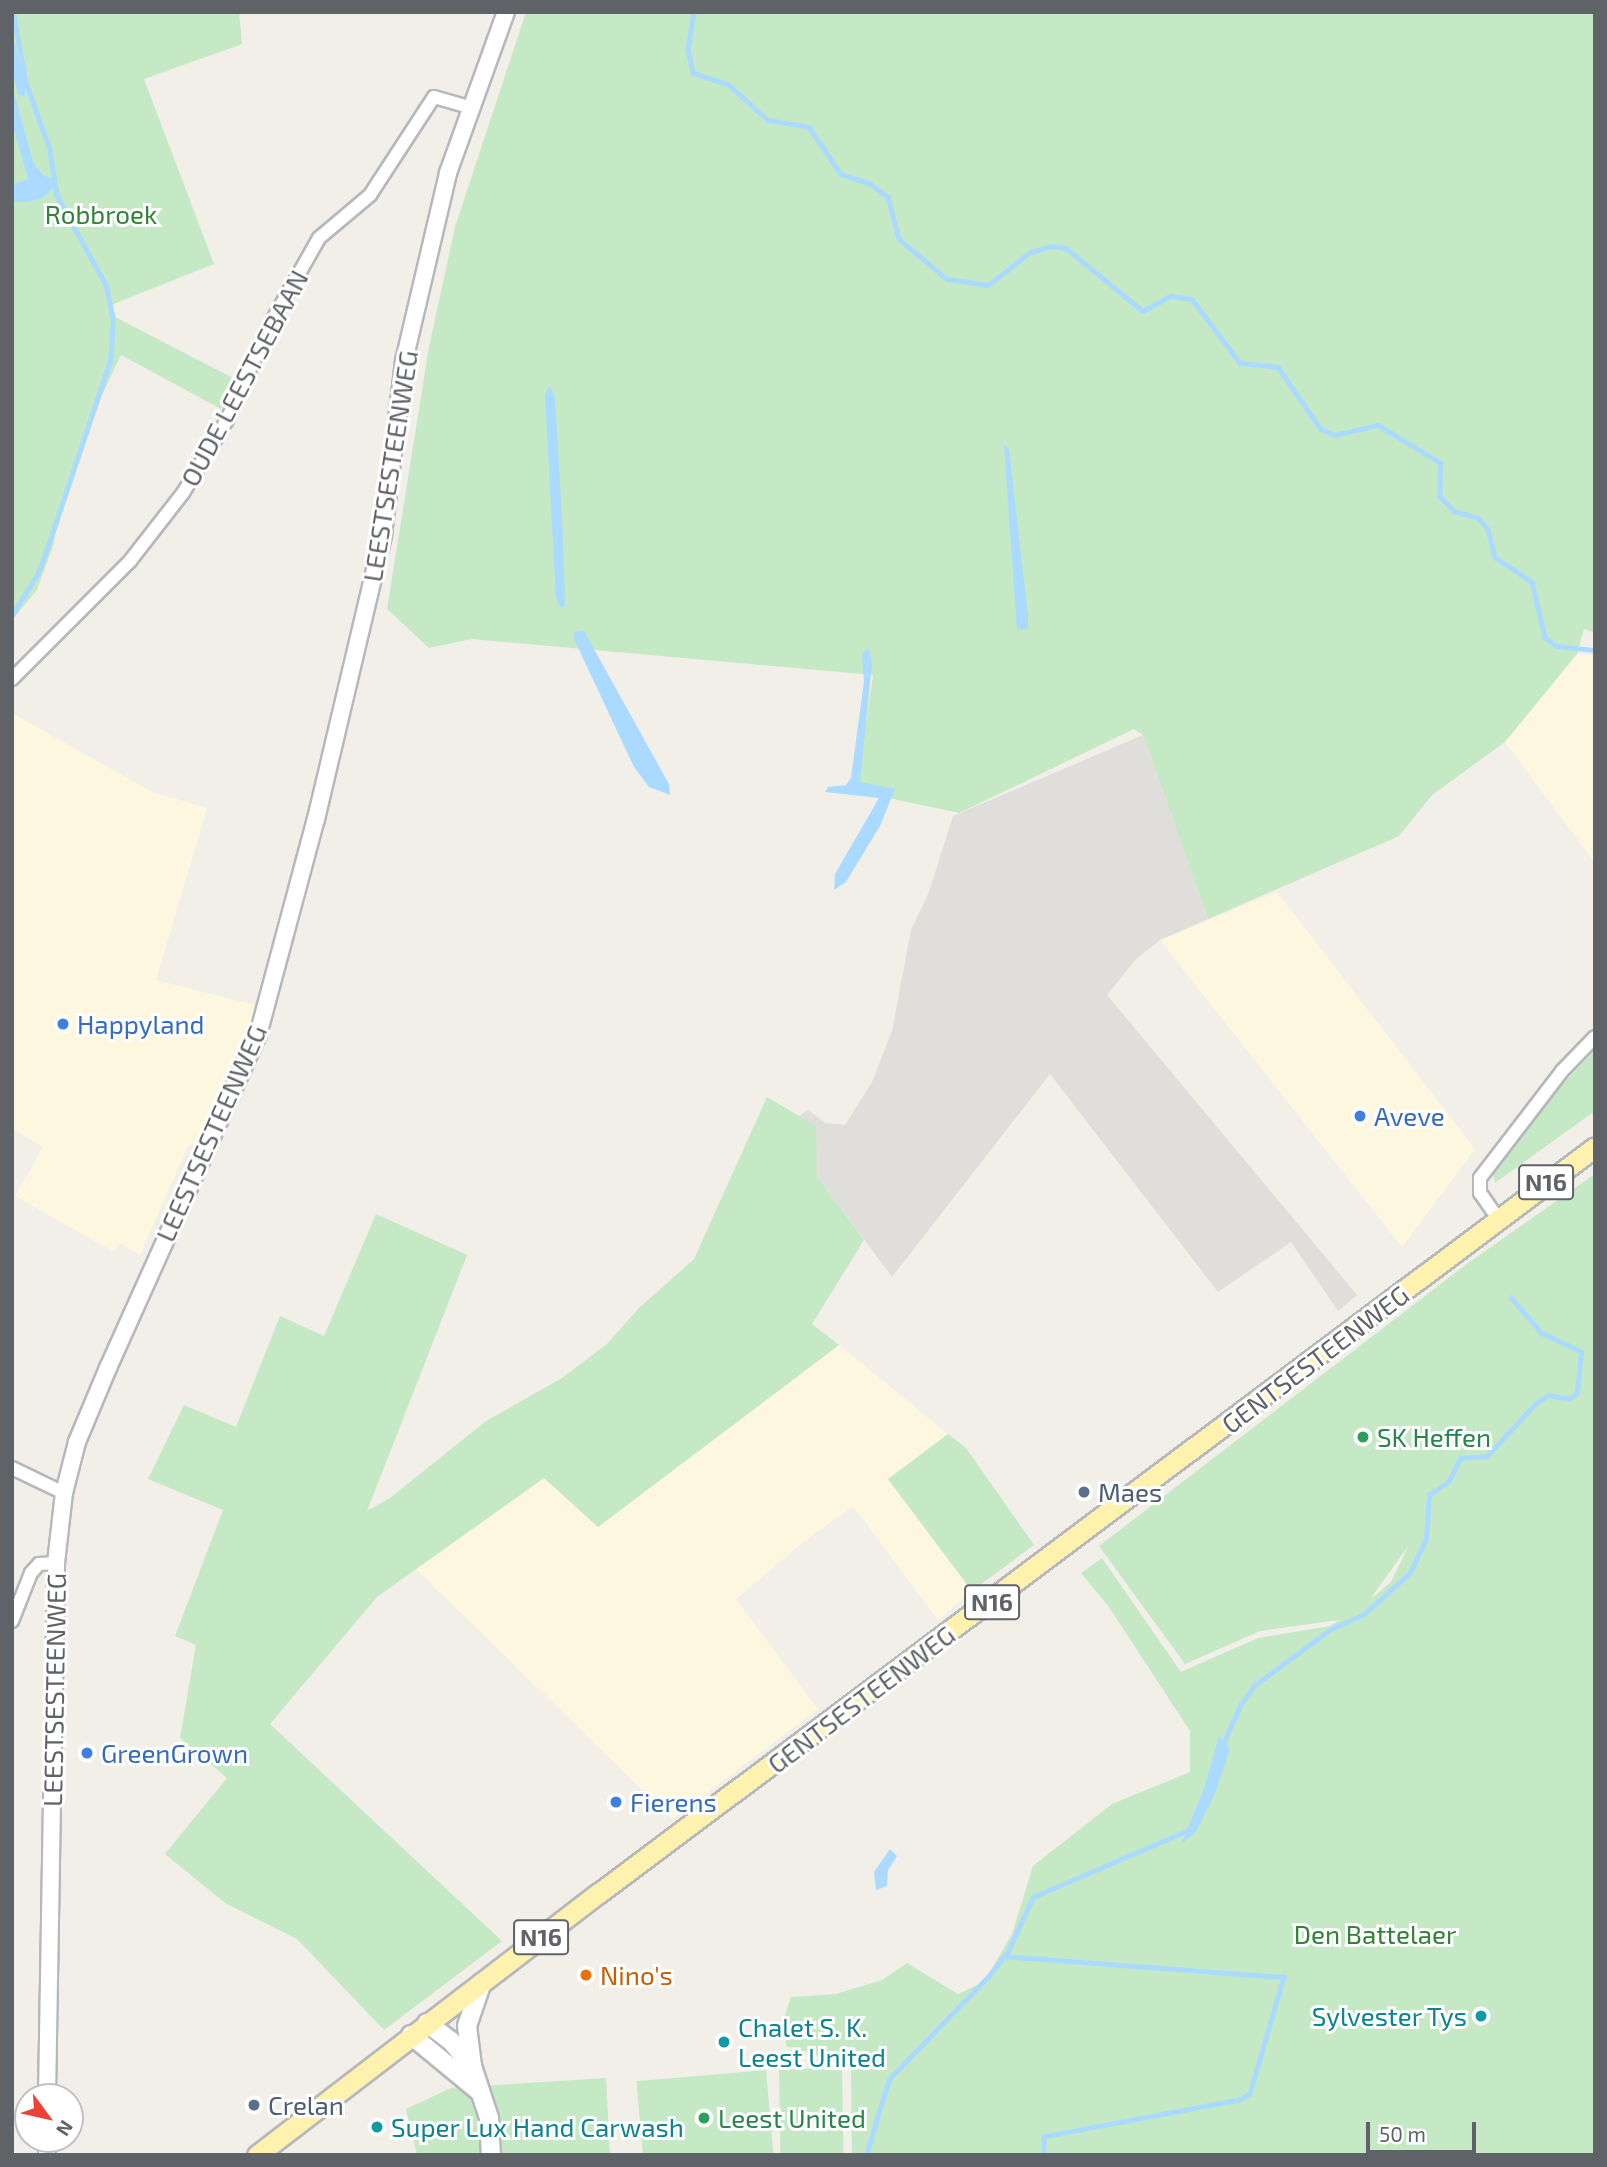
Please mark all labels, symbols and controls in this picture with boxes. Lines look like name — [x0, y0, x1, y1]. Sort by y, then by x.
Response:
park label: Robbroek — [45, 198, 157, 230]
street label: OUDE LEESTSEBAAN — [174, 265, 314, 491]
street label: LEESTSESTEENWEG — [356, 348, 424, 584]
place label: Happyland — [77, 1008, 204, 1040]
marker: Happyland — [55, 1016, 71, 1032]
street label: LEESTSESTEENWEG — [149, 1020, 273, 1246]
place label: Aveve — [1374, 1100, 1445, 1132]
marker: Aveve — [1352, 1108, 1368, 1124]
road number: N16 — [1518, 1162, 1574, 1202]
street label: GENTSESTEENWEG — [1215, 1279, 1415, 1439]
place label: SK Heffen — [1377, 1421, 1491, 1453]
marker: SK Heffen — [1355, 1429, 1371, 1445]
place label: Maes — [1098, 1476, 1162, 1508]
marker: Maes — [1076, 1484, 1092, 1500]
street label: LEESTSESTEENWEG — [36, 1573, 72, 1807]
road number: N16 — [964, 1582, 1020, 1622]
street label: GENTSESTEENWEG — [761, 1619, 961, 1779]
place label: GreenGrown — [101, 1737, 248, 1769]
marker: GreenGrown — [79, 1745, 95, 1761]
place label: Fierens — [630, 1786, 717, 1818]
marker: Fierens — [608, 1794, 624, 1810]
road number: N16 — [513, 1916, 569, 1958]
park label: Den Battelaer — [1294, 1918, 1456, 1950]
place label: Nino's — [600, 1959, 673, 1991]
marker: Nino's — [578, 1967, 594, 1983]
place label: Sylvester Tys — [1311, 2000, 1467, 2032]
marker: Sylvester Tys — [1473, 2008, 1489, 2024]
place label: Chalet S. K. Leest United — [738, 2011, 886, 2072]
marker: Chalet S. K. Leest United — [716, 2034, 732, 2050]
north arrow — [14, 2083, 84, 2153]
place label: Crelan — [268, 2089, 344, 2121]
marker: Crelan — [246, 2097, 262, 2113]
place label: Leest United — [718, 2102, 866, 2134]
scale bar — [1369, 2108, 1479, 2152]
marker: Leest United — [696, 2110, 712, 2126]
place label: Super Lux Hand Carwash — [391, 2111, 684, 2143]
text: N — [52, 2117, 79, 2141]
marker: Super Lux Hand Carwash — [369, 2119, 385, 2135]
text: 50 m — [1379, 2121, 1426, 2146]

